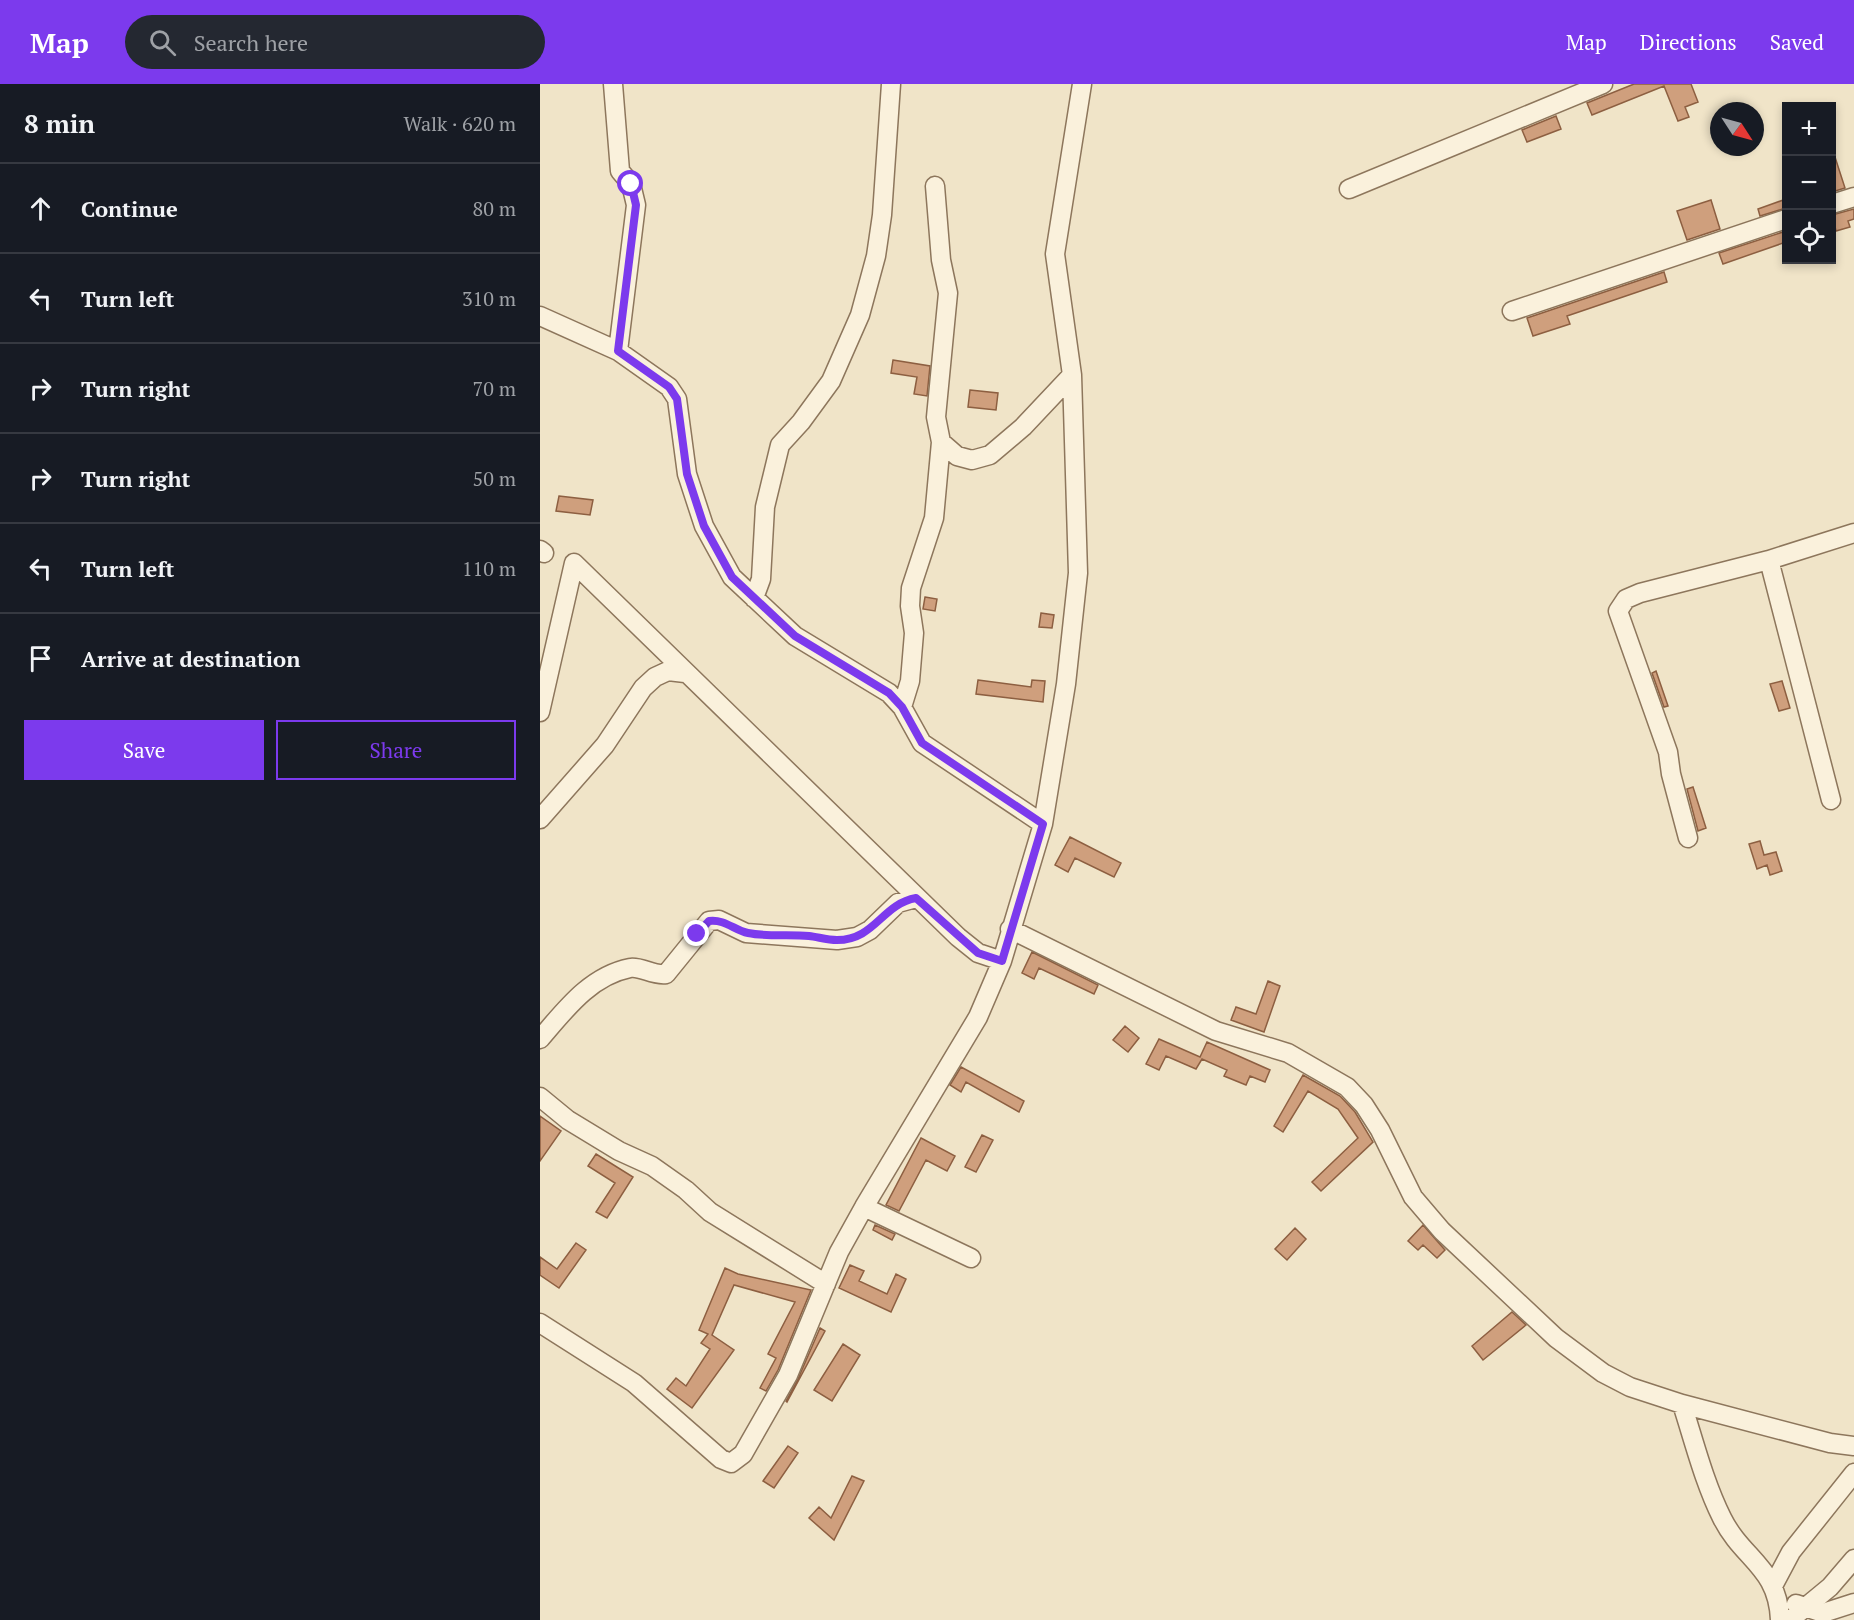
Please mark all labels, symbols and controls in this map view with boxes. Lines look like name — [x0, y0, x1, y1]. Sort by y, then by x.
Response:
search box — [125, 15, 545, 69]
text: Map — [30, 24, 89, 61]
icon: search — [146, 26, 179, 59]
text: Search here — [194, 28, 308, 57]
text: Map — [1566, 28, 1607, 56]
text: Directions — [1640, 28, 1737, 56]
text: Saved — [1770, 28, 1824, 56]
north arrow — [1710, 102, 1764, 156]
map controls — [1782, 102, 1836, 264]
button: + — [1782, 102, 1836, 156]
text: 8 min — [24, 106, 95, 140]
text: Walk · 620 m — [404, 110, 516, 137]
button: − — [1782, 156, 1836, 210]
route start — [617, 170, 643, 196]
icon: ahead — [24, 192, 57, 225]
text: Continue — [81, 194, 178, 223]
text: 80 m — [473, 195, 516, 222]
button: locate — [1782, 210, 1836, 264]
icon: left — [24, 282, 57, 315]
text: Turn left — [81, 284, 174, 313]
text: 310 m — [462, 285, 516, 312]
icon: right — [24, 372, 57, 405]
text: Turn right — [81, 374, 190, 403]
text: 70 m — [473, 375, 516, 402]
icon: right — [24, 462, 57, 495]
text: Turn right — [81, 464, 190, 493]
text: 50 m — [473, 465, 516, 492]
icon: left — [24, 552, 57, 585]
text: Turn left — [81, 554, 174, 583]
text: 110 m — [462, 555, 516, 582]
icon: arrive — [24, 642, 57, 675]
text: Arrive at destination — [81, 644, 300, 673]
button: Save — [24, 720, 264, 780]
button: Share — [276, 720, 516, 780]
route end — [683, 920, 709, 946]

